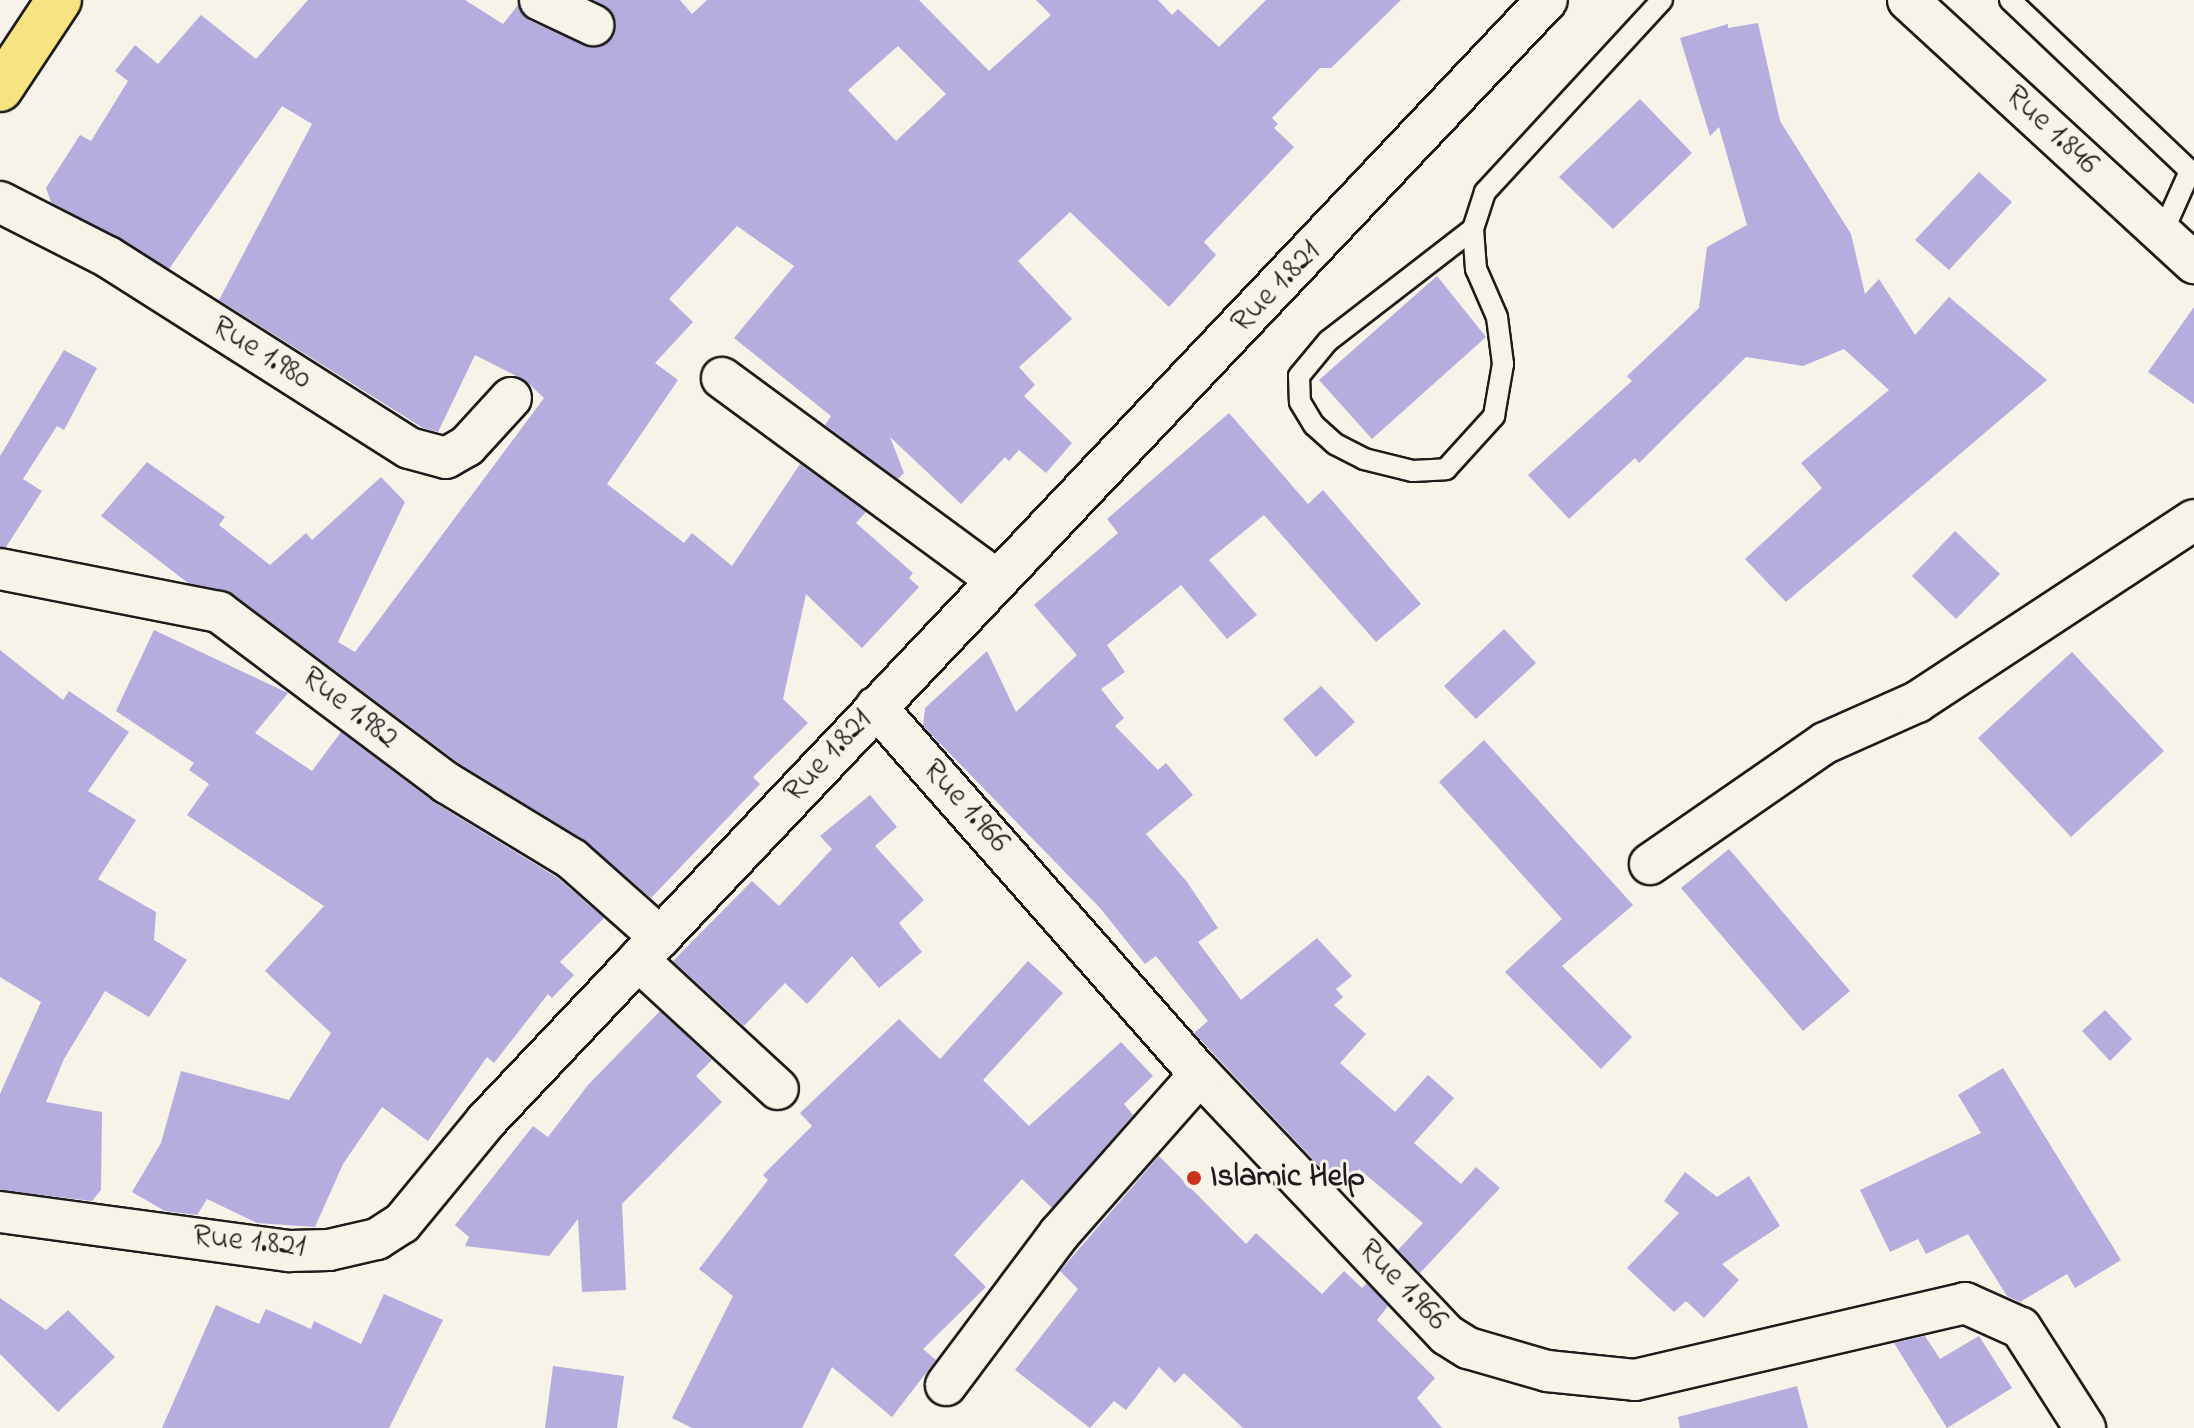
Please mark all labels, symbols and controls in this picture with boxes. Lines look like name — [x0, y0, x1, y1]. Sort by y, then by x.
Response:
street label: Rue 1.846 — [1996, 78, 2106, 184]
street label: Rue 1.821 — [1224, 234, 1330, 342]
street label: Rue 1.980 — [204, 308, 318, 400]
street label: Rue 1.982 — [293, 659, 405, 759]
street label: Rue 1.821 — [776, 703, 882, 811]
street label: Rue 1.966 — [913, 752, 1017, 862]
place label: Islamic Help — [1210, 1159, 1365, 1197]
marker: Islamic Help — [1185, 1169, 1203, 1187]
street label: Rue 1.821 — [191, 1218, 307, 1268]
street label: Rue 1.966 — [1349, 1232, 1455, 1340]

